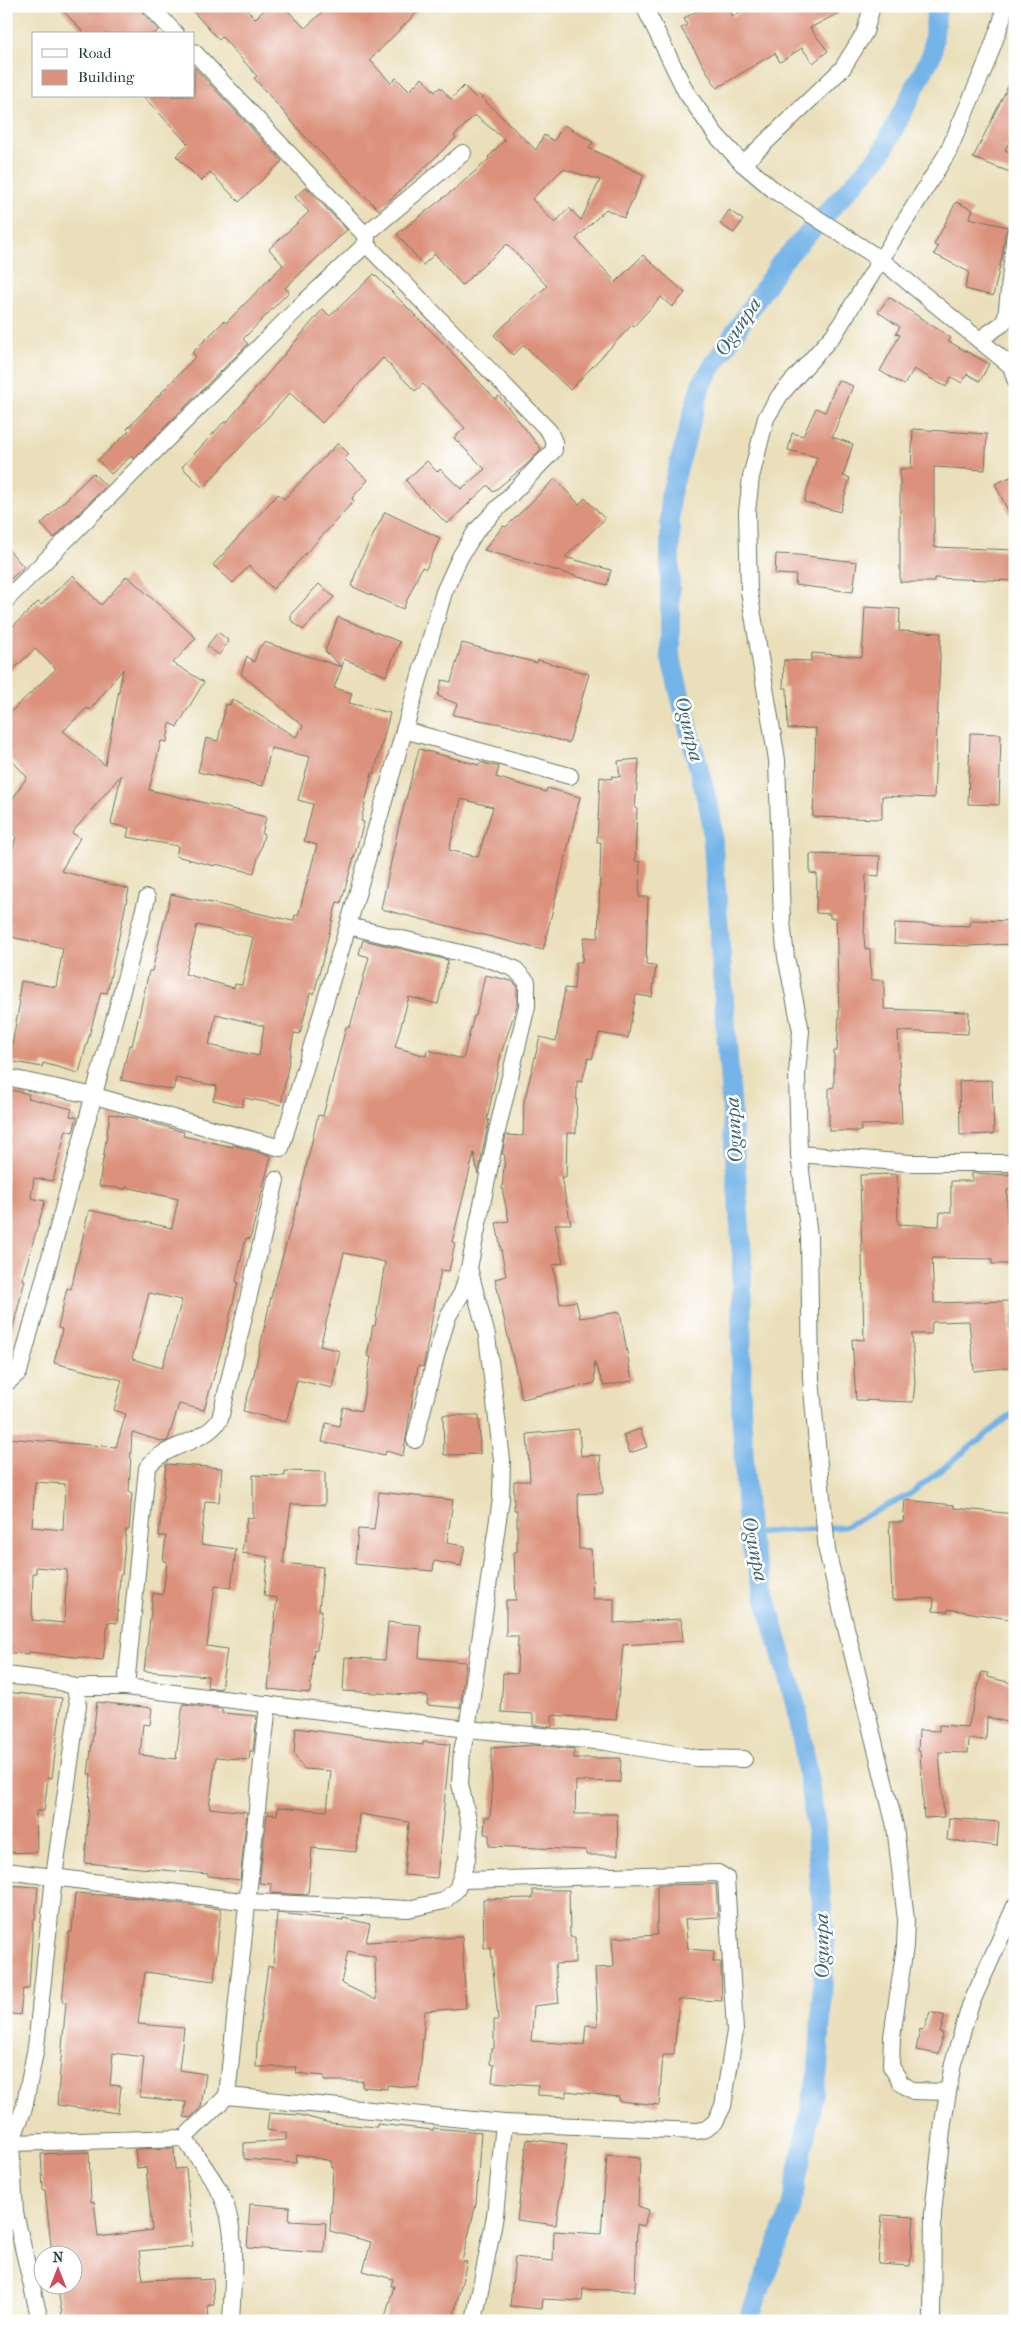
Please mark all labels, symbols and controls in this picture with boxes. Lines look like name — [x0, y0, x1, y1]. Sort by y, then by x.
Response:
legend — [32, 32, 195, 98]
text: Road — [78, 44, 112, 62]
text: Building — [78, 68, 135, 86]
water label: Ogunpa — [710, 293, 766, 361]
water label: Ogunpa — [670, 694, 708, 764]
water label: Ogunpa — [720, 1096, 748, 1164]
water label: Ogunpa — [737, 1514, 773, 1584]
water label: Ogunpa — [810, 1913, 834, 1979]
north arrow — [32, 2244, 82, 2294]
text: N — [53, 2249, 64, 2266]

